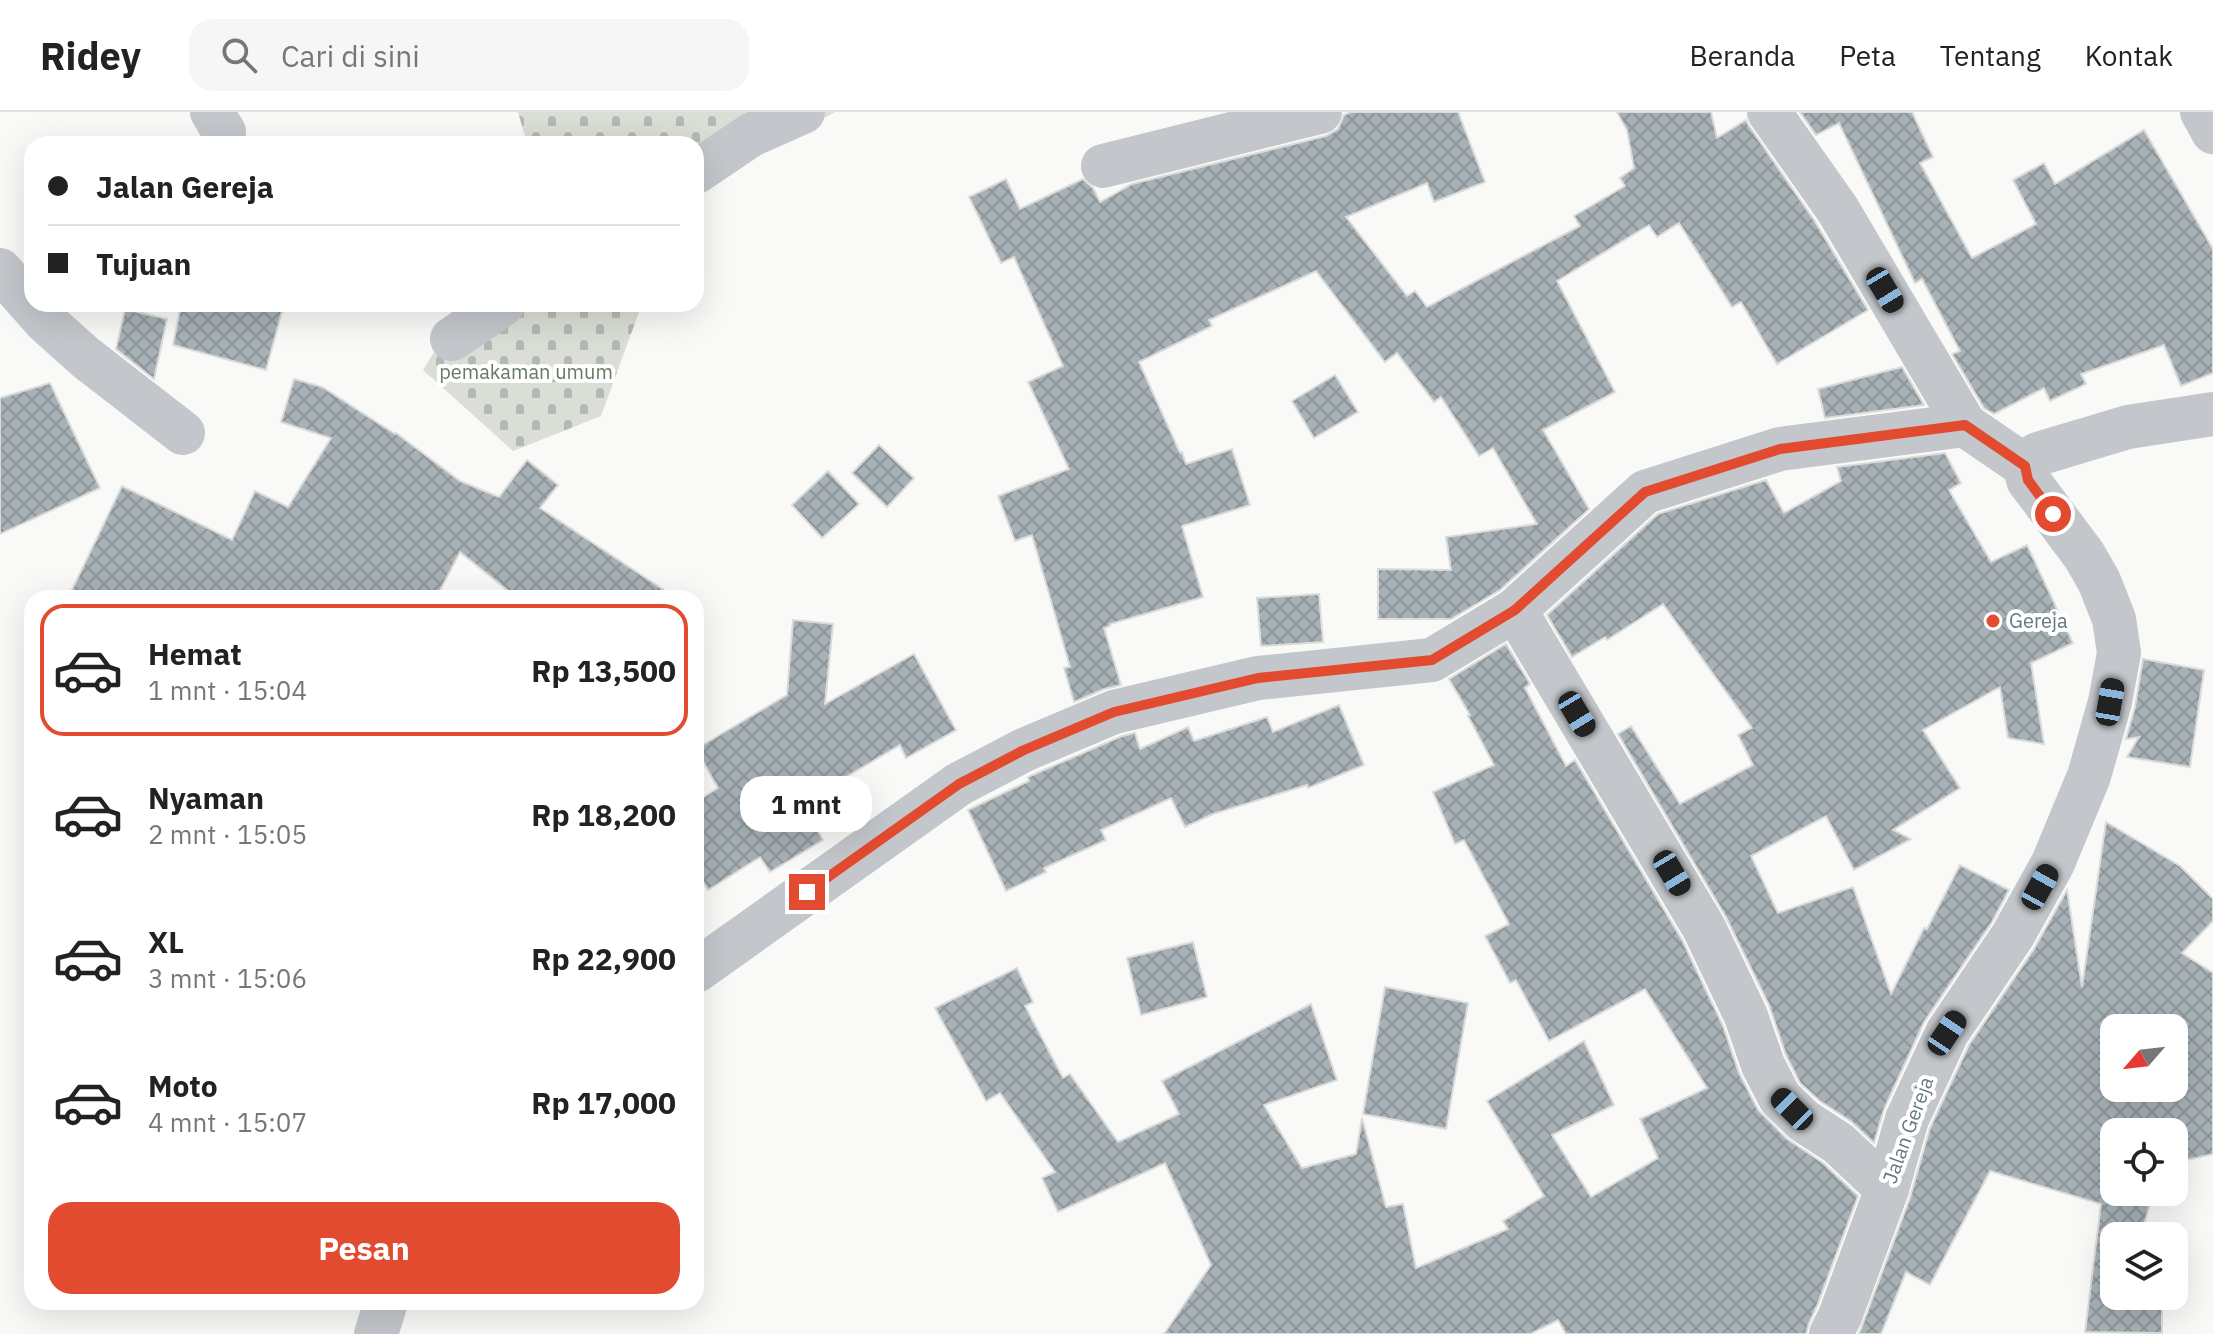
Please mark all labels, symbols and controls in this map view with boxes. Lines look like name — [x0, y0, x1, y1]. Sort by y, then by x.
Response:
search box — [189, 19, 749, 91]
text: Ridey — [40, 31, 141, 80]
icon: search — [217, 33, 261, 77]
text: Cari di sini — [281, 36, 420, 75]
text: Beranda — [1689, 37, 1795, 74]
text: Peta — [1839, 37, 1896, 74]
text: Tentang — [1940, 37, 2041, 74]
text: Kontak — [2085, 37, 2173, 74]
text: Jalan Gereja — [96, 167, 274, 206]
text: Tujuan — [96, 244, 191, 283]
car — [1862, 263, 1908, 317]
park label: pemakaman umum — [439, 358, 613, 385]
route start — [2035, 496, 2071, 532]
place label: Gereja — [2009, 607, 2068, 634]
marker: Gereja — [1984, 612, 2002, 630]
icon: car — [52, 634, 124, 706]
text: Hemat — [148, 634, 242, 673]
text: Rp 13,500 — [531, 651, 676, 690]
text: 1 mnt · 15:04 — [148, 673, 307, 707]
car — [2094, 676, 2126, 728]
car — [1554, 687, 1600, 741]
callout: 1 mnt — [741, 776, 873, 832]
icon: car — [52, 778, 124, 850]
text: Nyaman — [148, 778, 264, 817]
text: 1 mnt — [771, 787, 841, 821]
text: Rp 18,200 — [531, 795, 676, 834]
text: 2 mnt · 15:05 — [148, 817, 307, 851]
car — [1649, 846, 1695, 900]
car — [2018, 860, 2062, 914]
route end — [789, 874, 825, 910]
icon: car — [52, 922, 124, 994]
text: XL — [148, 922, 184, 961]
text: Rp 22,900 — [531, 939, 676, 978]
text: 3 mnt · 15:06 — [148, 961, 307, 995]
car — [1924, 1006, 1970, 1060]
north arrow — [2100, 1014, 2188, 1102]
map controls — [2100, 1014, 2188, 1310]
icon: car — [52, 1066, 124, 1138]
text: Moto — [148, 1066, 218, 1105]
street label: Jalan Gereja — [1876, 1072, 1939, 1187]
text: Rp 17,000 — [531, 1083, 676, 1122]
car — [1767, 1084, 1817, 1134]
text: 4 mnt · 15:07 — [148, 1105, 307, 1139]
button: locate — [2100, 1118, 2188, 1206]
button: Pesan — [48, 1202, 680, 1294]
button: layers — [2100, 1222, 2188, 1310]

